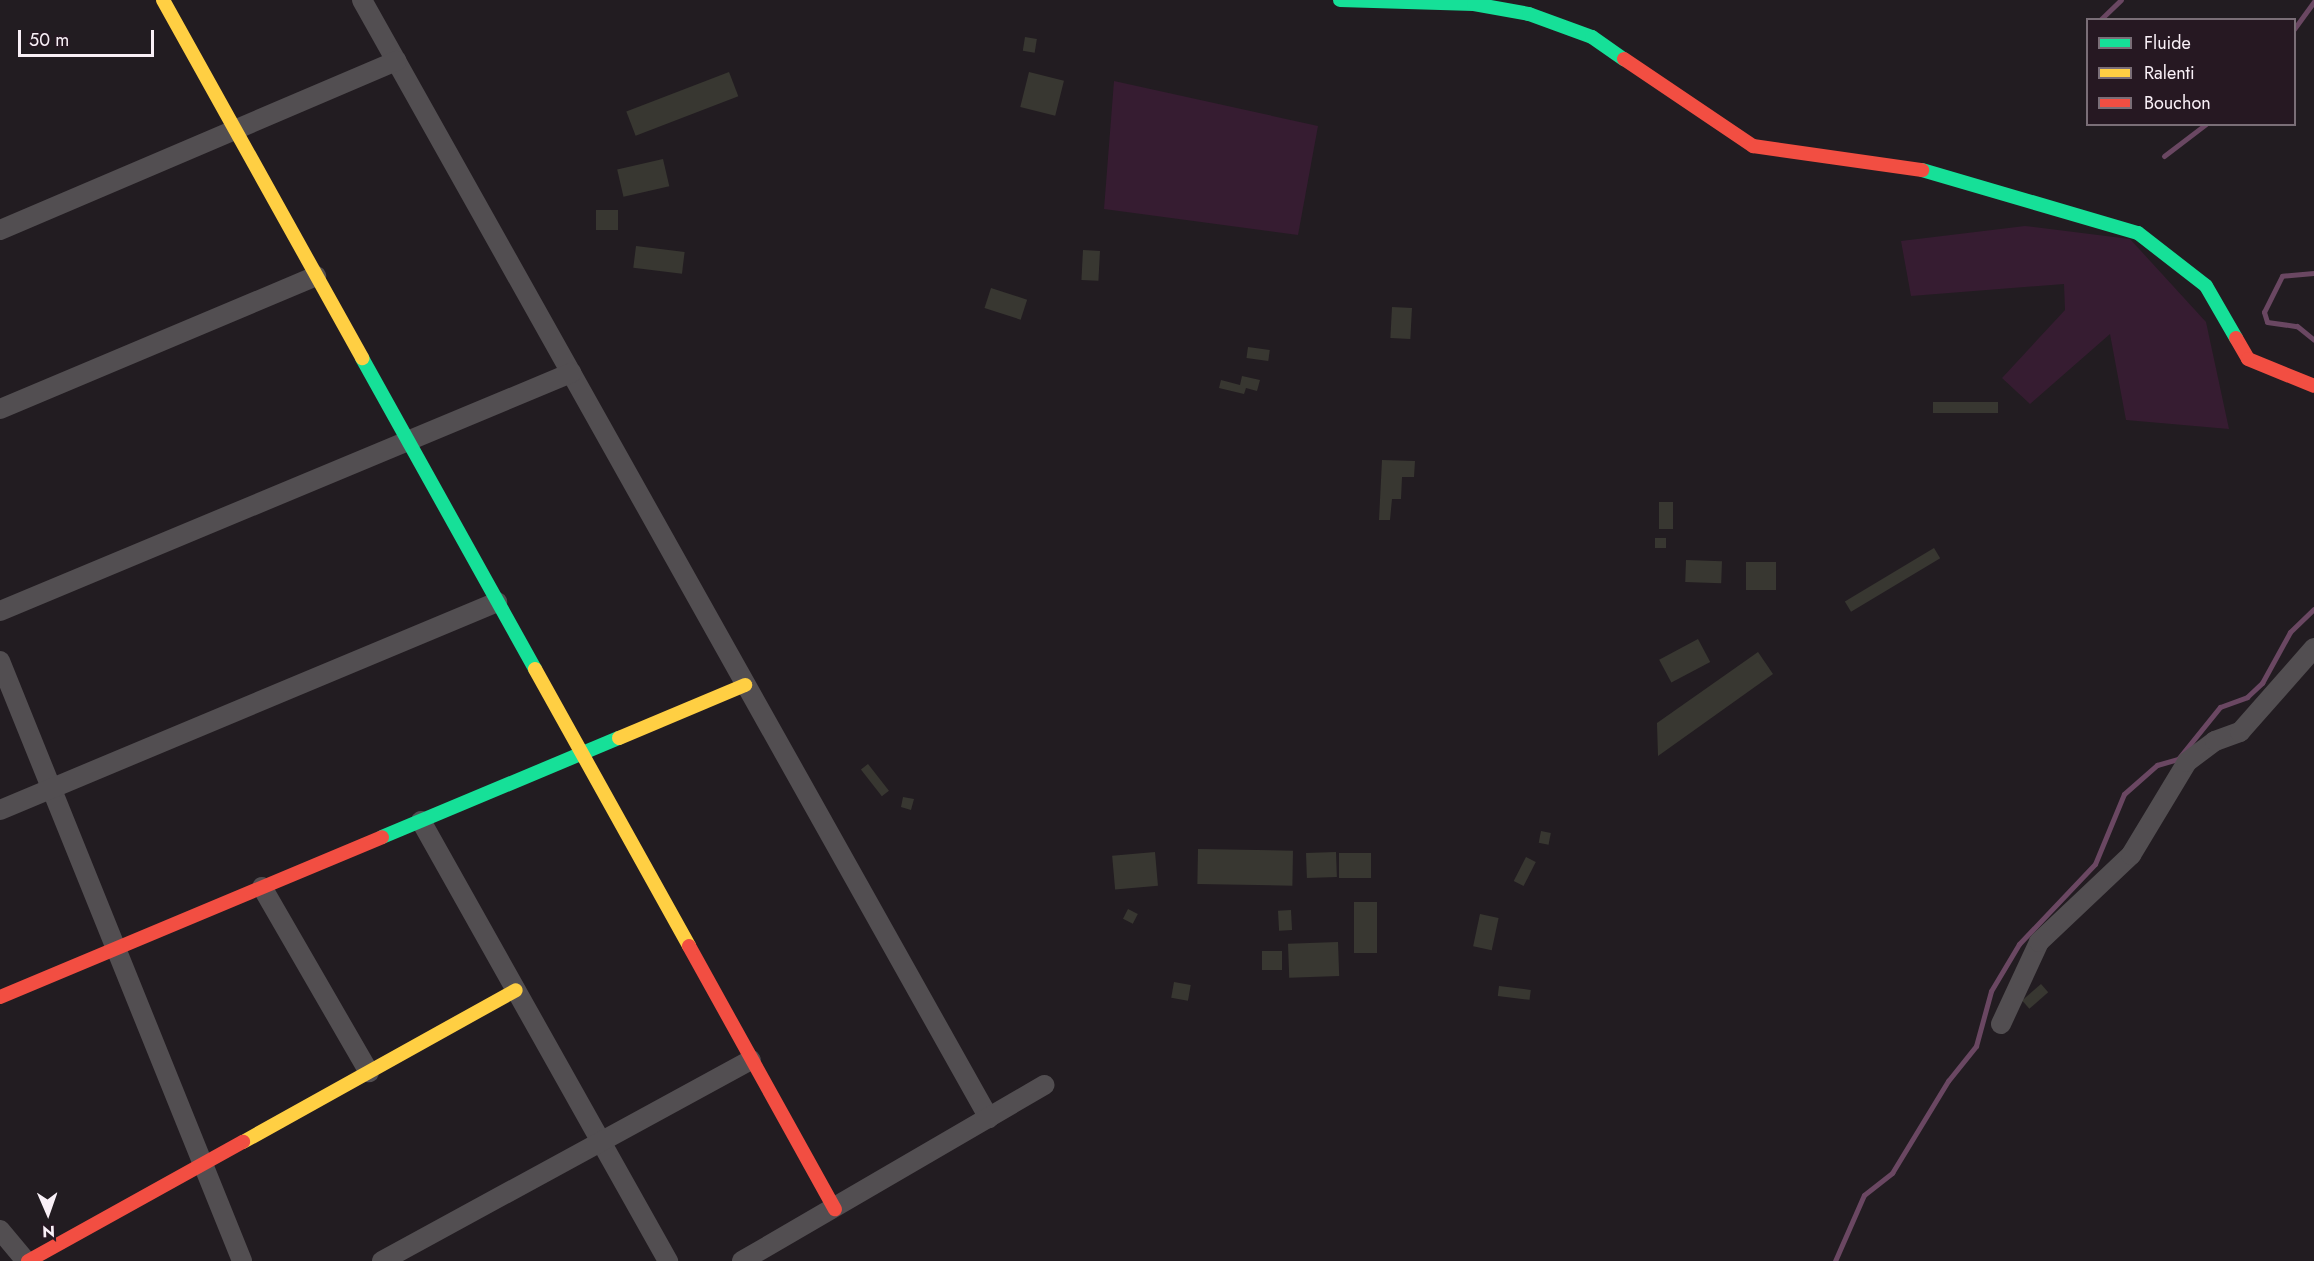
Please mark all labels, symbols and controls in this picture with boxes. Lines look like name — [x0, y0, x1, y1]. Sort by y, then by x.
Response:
scale bar — [21, 18, 158, 56]
legend — [2086, 18, 2296, 126]
text: 50 m — [29, 27, 69, 53]
text: Fluide — [2144, 30, 2191, 56]
text: Ralenti — [2144, 60, 2195, 86]
text: Bouchon — [2144, 90, 2211, 116]
north arrow — [18, 1183, 78, 1243]
text: N — [42, 1220, 55, 1243]

